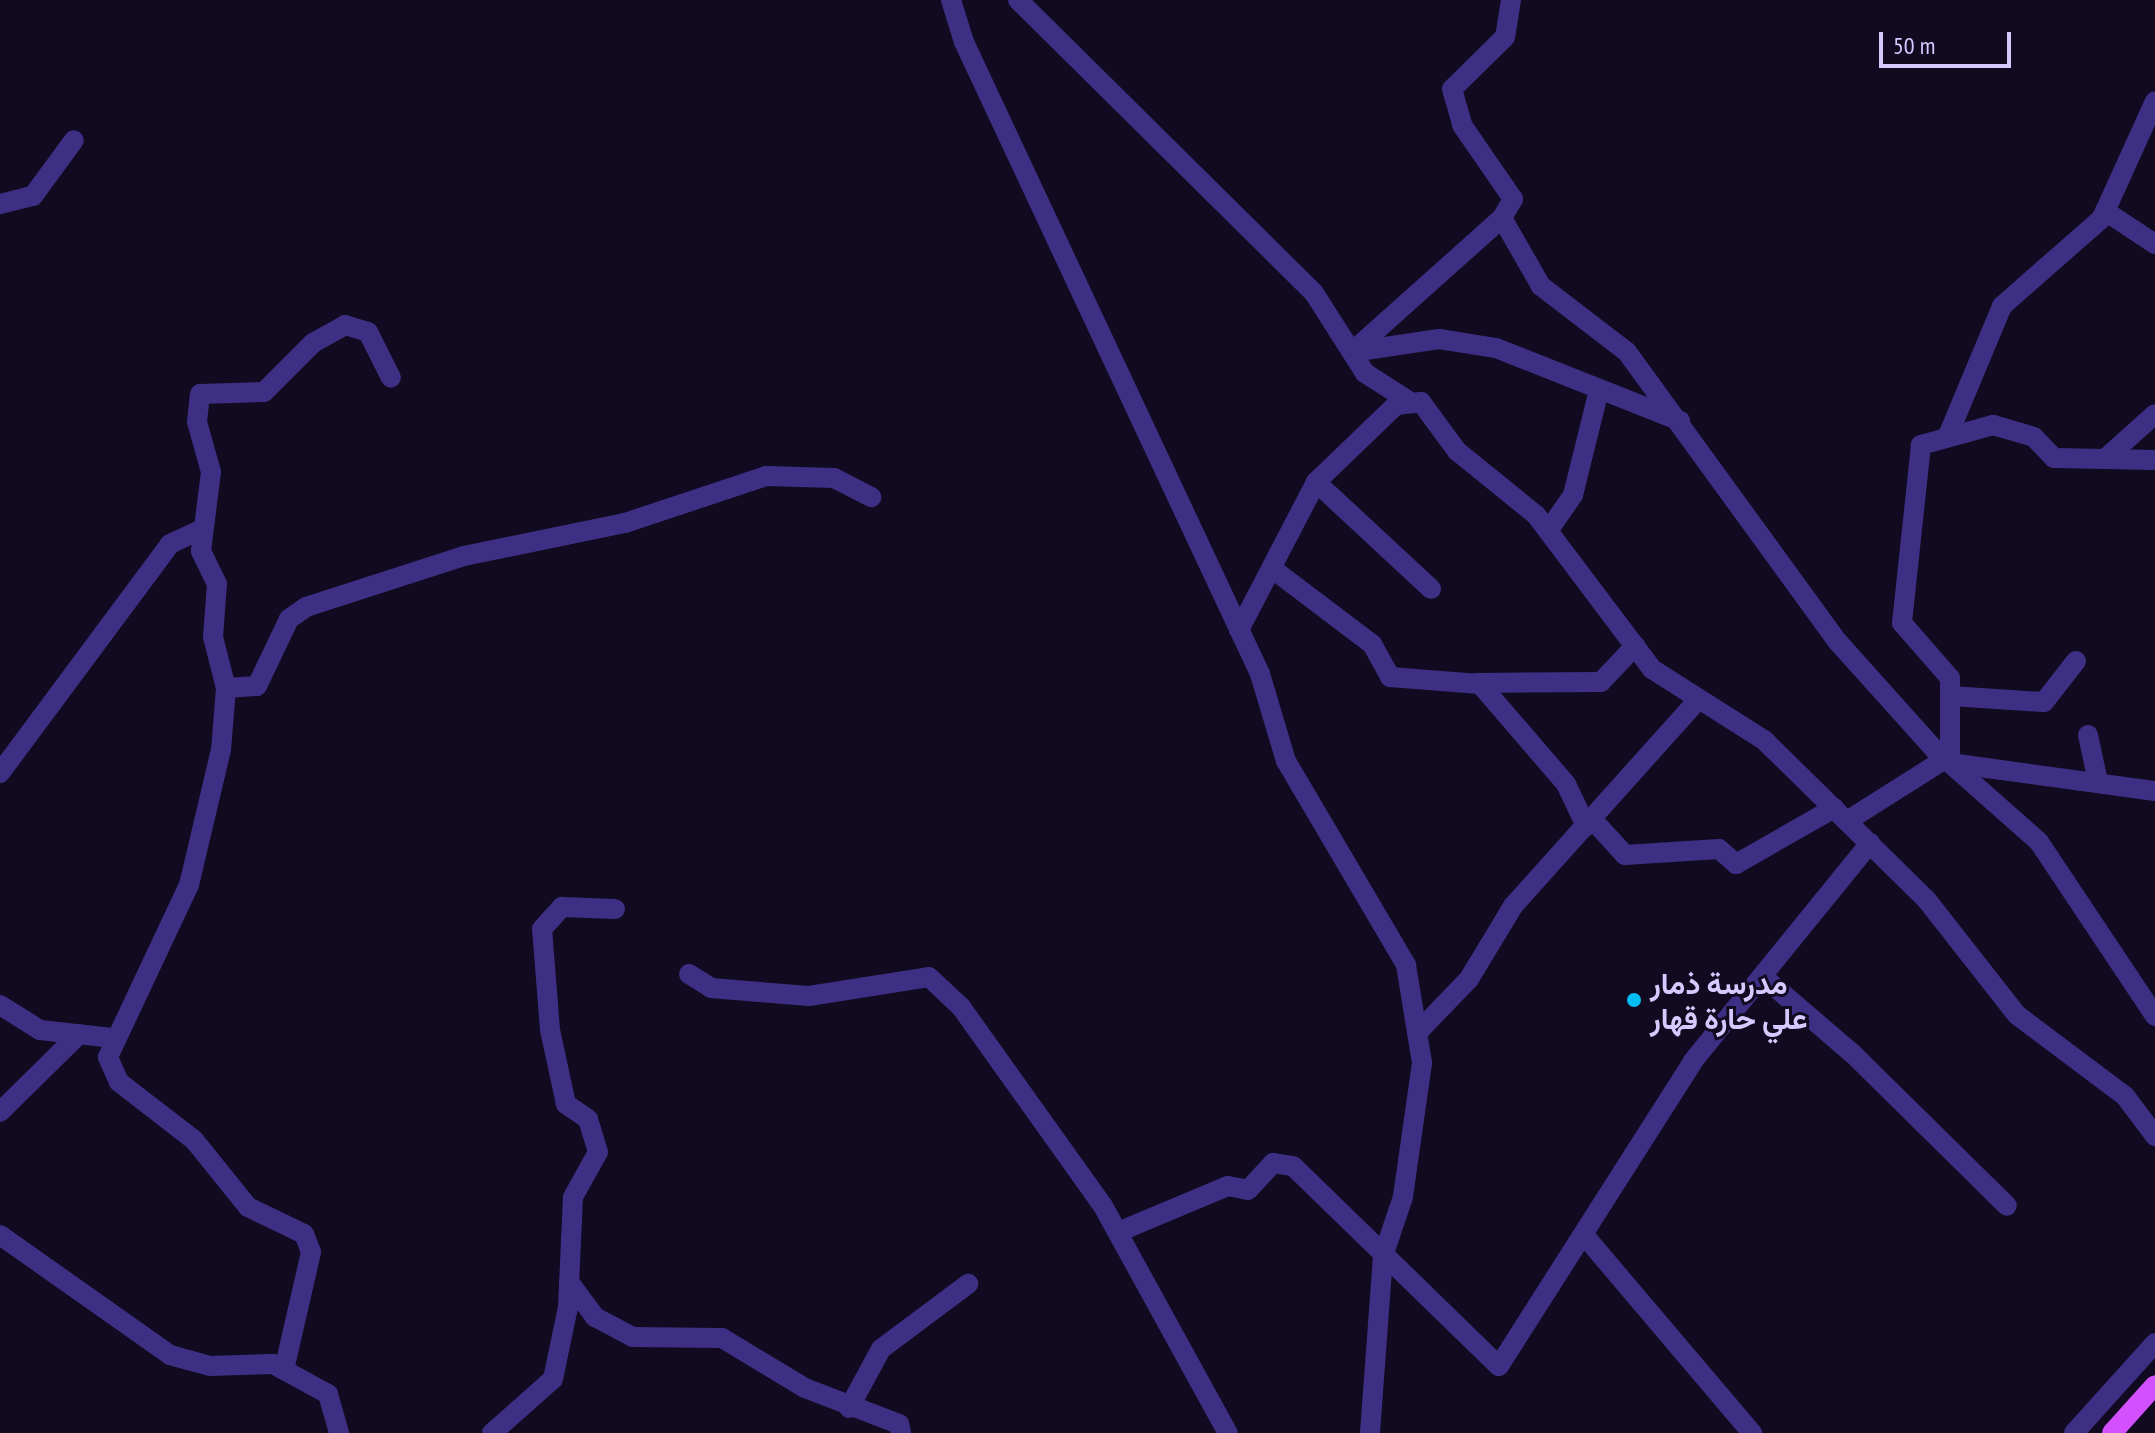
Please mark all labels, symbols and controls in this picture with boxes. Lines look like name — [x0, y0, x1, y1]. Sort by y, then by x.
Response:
scale bar — [1883, 16, 2015, 66]
text: 50 m — [1893, 30, 1935, 61]
place label: مدرسة ذمار علي حارة قهار — [1650, 965, 1807, 1036]
marker: مدرسة ذمار علي حارة قهار — [1625, 991, 1643, 1009]

